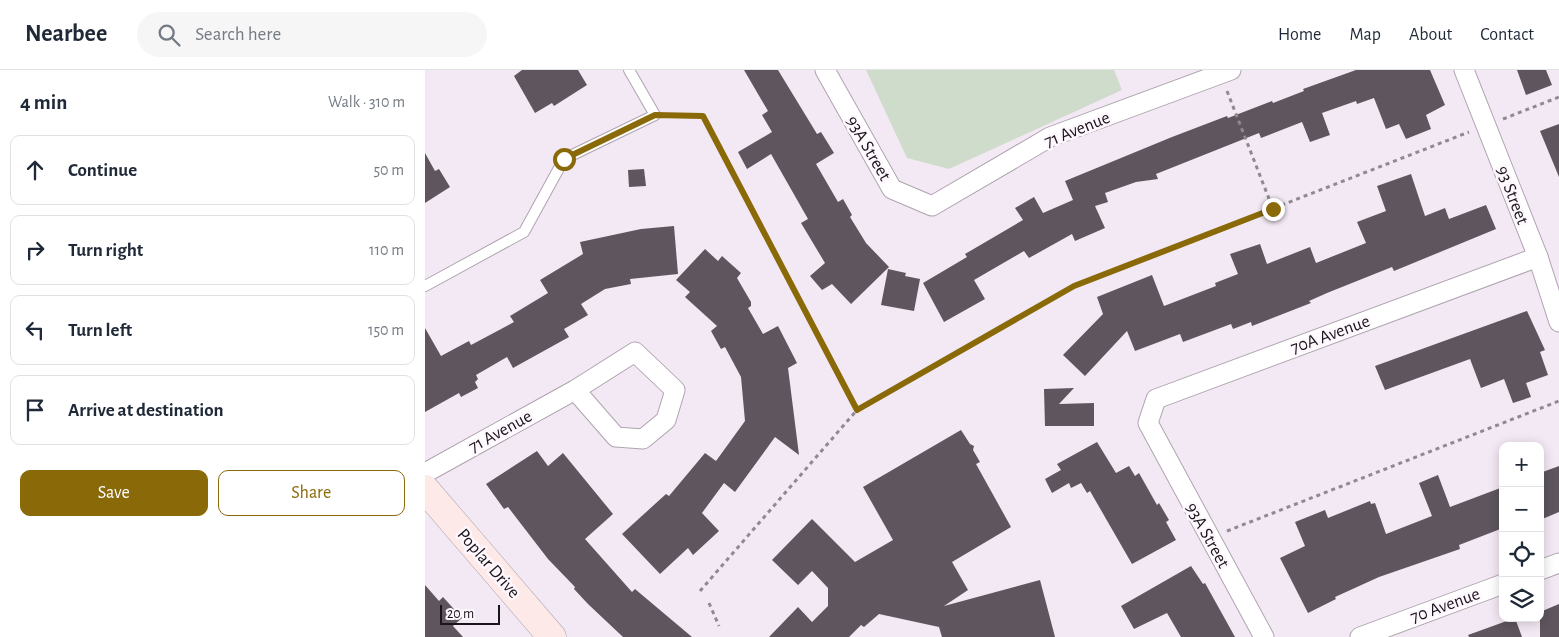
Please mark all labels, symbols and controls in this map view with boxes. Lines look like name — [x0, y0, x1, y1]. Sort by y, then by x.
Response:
search box — [137, 12, 487, 57]
icon: search — [155, 21, 183, 49]
text: Nearbee — [25, 22, 107, 46]
text: Search here — [195, 25, 281, 44]
text: Home — [1278, 26, 1321, 44]
text: Map — [1349, 26, 1381, 44]
text: About — [1409, 26, 1452, 44]
text: Contact — [1480, 26, 1534, 44]
text: 4 min — [20, 92, 67, 113]
text: Walk · 310 m — [328, 94, 405, 110]
street label: 71 Avenue — [1042, 109, 1113, 151]
street label: 93A Street — [842, 113, 894, 184]
route start — [553, 148, 576, 171]
icon: ahead — [21, 156, 49, 184]
text: Continue — [68, 161, 137, 180]
text: 50 m — [373, 162, 404, 178]
street label: 93 Street — [1493, 164, 1532, 227]
route end — [1262, 198, 1285, 221]
icon: right — [21, 236, 49, 264]
text: Turn right — [68, 241, 143, 260]
text: 110 m — [369, 242, 404, 258]
street label: 70A Avenue — [1288, 312, 1372, 358]
icon: left — [21, 316, 49, 344]
text: Turn left — [68, 321, 132, 340]
text: 150 m — [368, 322, 404, 338]
icon: arrive — [21, 396, 49, 424]
text: Arrive at destination — [68, 401, 224, 420]
street label: 71 Avenue — [466, 407, 535, 457]
map controls — [1499, 442, 1544, 622]
button: + — [1499, 442, 1544, 487]
button: Save — [20, 470, 208, 516]
button: Share — [218, 470, 405, 516]
button: − — [1499, 487, 1544, 532]
street label: 93A Street — [1182, 500, 1232, 571]
street label: Poplar Drive — [453, 526, 523, 602]
button: locate — [1499, 532, 1544, 577]
button: layers — [1499, 577, 1544, 622]
street label: 70 Avenue — [1408, 585, 1482, 627]
scale bar — [440, 602, 500, 625]
text: 20 m — [447, 607, 474, 621]

